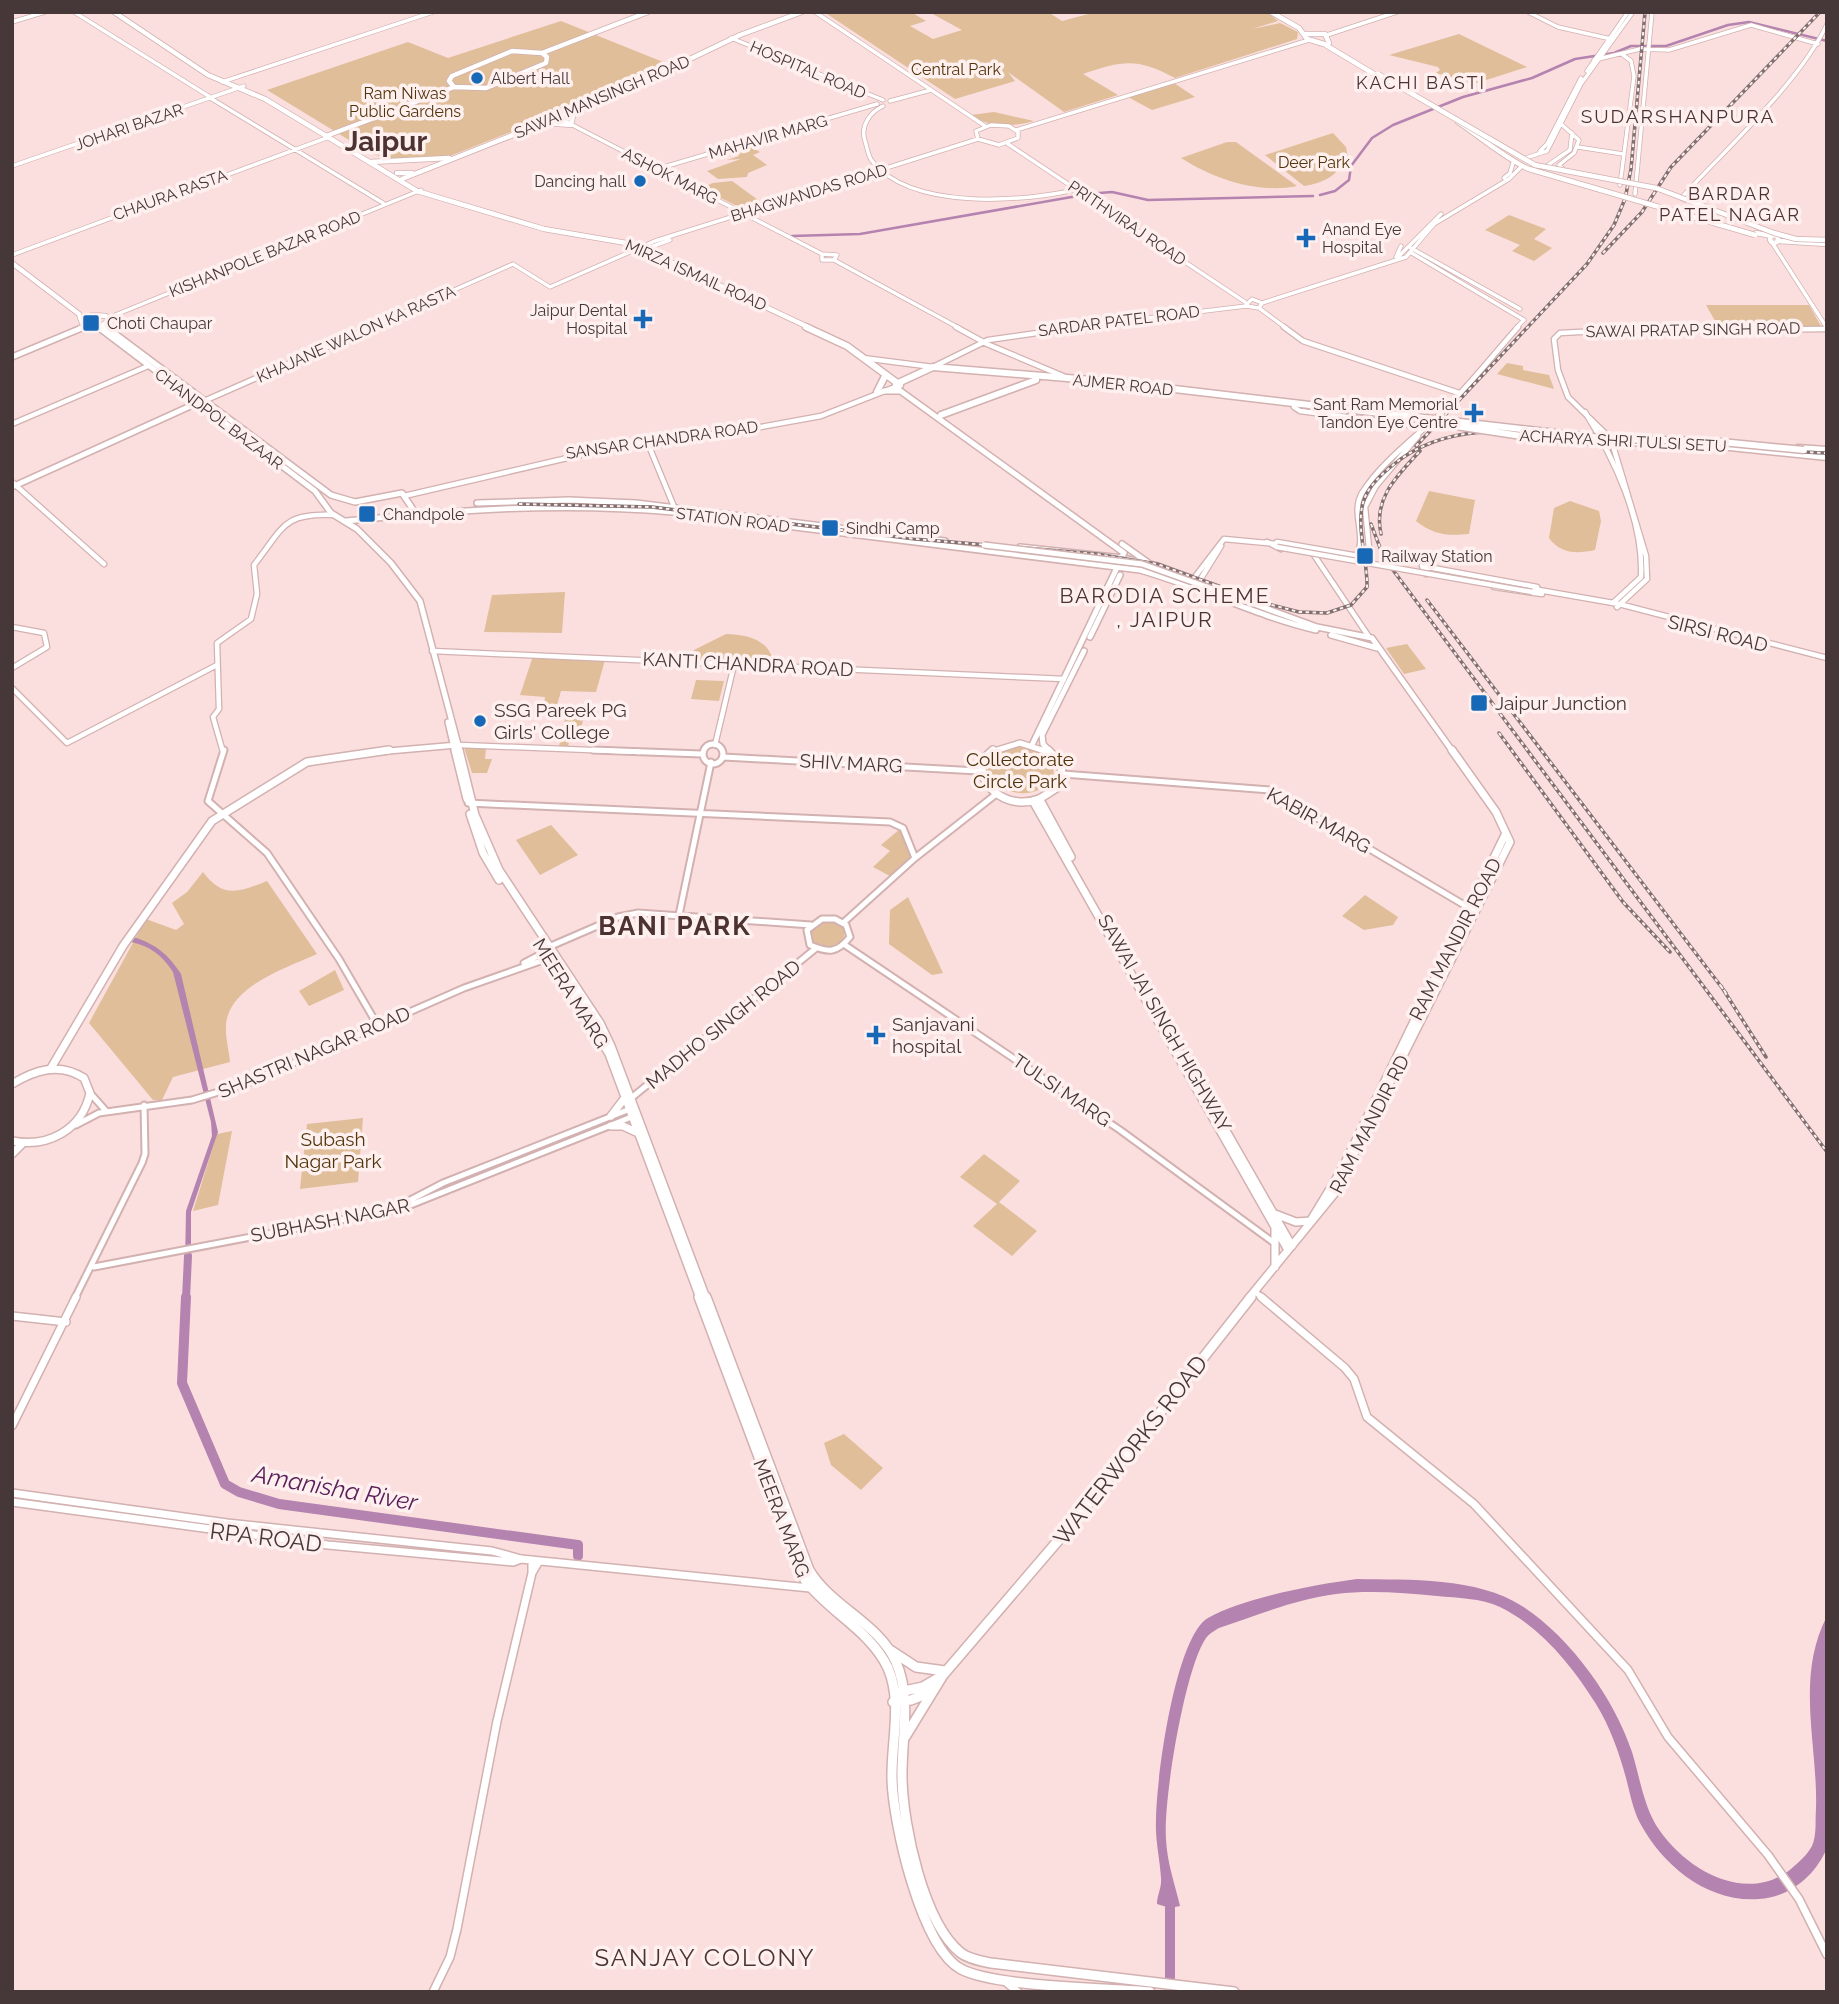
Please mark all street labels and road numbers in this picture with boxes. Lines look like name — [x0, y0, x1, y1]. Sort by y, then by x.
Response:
street label: HOSPITAL ROAD — [747, 37, 869, 103]
street label: SAWAI MANSINGH ROAD — [511, 51, 693, 143]
street label: JOHARI BAZAR — [72, 100, 186, 154]
street label: MAHAVIR MARG — [706, 111, 830, 163]
street label: ASHOK MARG — [619, 144, 721, 208]
street label: BHAGWANDAS ROAD — [728, 160, 890, 226]
street label: CHAURA RASTA — [110, 165, 230, 224]
street label: PRITHVIRAJ ROAD — [1064, 177, 1190, 269]
street label: KISHANPOLE BAZAR ROAD — [166, 207, 364, 301]
street label: MIRZA ISMAIL ROAD — [622, 235, 770, 315]
street label: KHAJANE WALON KA RASTA — [254, 281, 459, 387]
street label: SARDAR PATEL ROAD — [1037, 302, 1201, 340]
street label: SAWAI PRATAP SINGH ROAD — [1585, 319, 1801, 341]
street label: CHANDPOL BAZAAR — [151, 365, 287, 473]
street label: AJMER ROAD — [1072, 370, 1174, 400]
street label: SANSAR CHANDRA ROAD — [565, 417, 759, 463]
street label: ACHARYA SHRI TULSI SETU — [1519, 426, 1727, 456]
street label: STATION ROAD — [675, 504, 791, 536]
street label: SIRSI ROAD — [1666, 610, 1770, 656]
street label: KANTI CHANDRA ROAD — [642, 647, 854, 681]
street label: SHIV MARG — [799, 749, 903, 777]
street label: KABIR MARG — [1263, 782, 1375, 858]
street label: RAM MANDIR ROAD — [1405, 854, 1505, 1024]
street label: SAWAI JAI SINGH HIGHWAY — [1094, 911, 1237, 1136]
street label: MEERA MARG — [529, 934, 613, 1052]
street label: MADHO SINGH ROAD — [641, 955, 805, 1093]
street label: SHASTRI NAGAR ROAD — [215, 1002, 413, 1102]
street label: TULSI MARG — [1009, 1049, 1115, 1131]
street label: RAM MANDIR RD — [1325, 1051, 1413, 1197]
street label: SUBHASH NAGAR — [249, 1194, 411, 1246]
street label: WATERWORKS ROAD — [1048, 1350, 1212, 1550]
street label: MEERA MARG — [749, 1456, 815, 1580]
street label: RPA ROAD — [208, 1517, 324, 1557]

